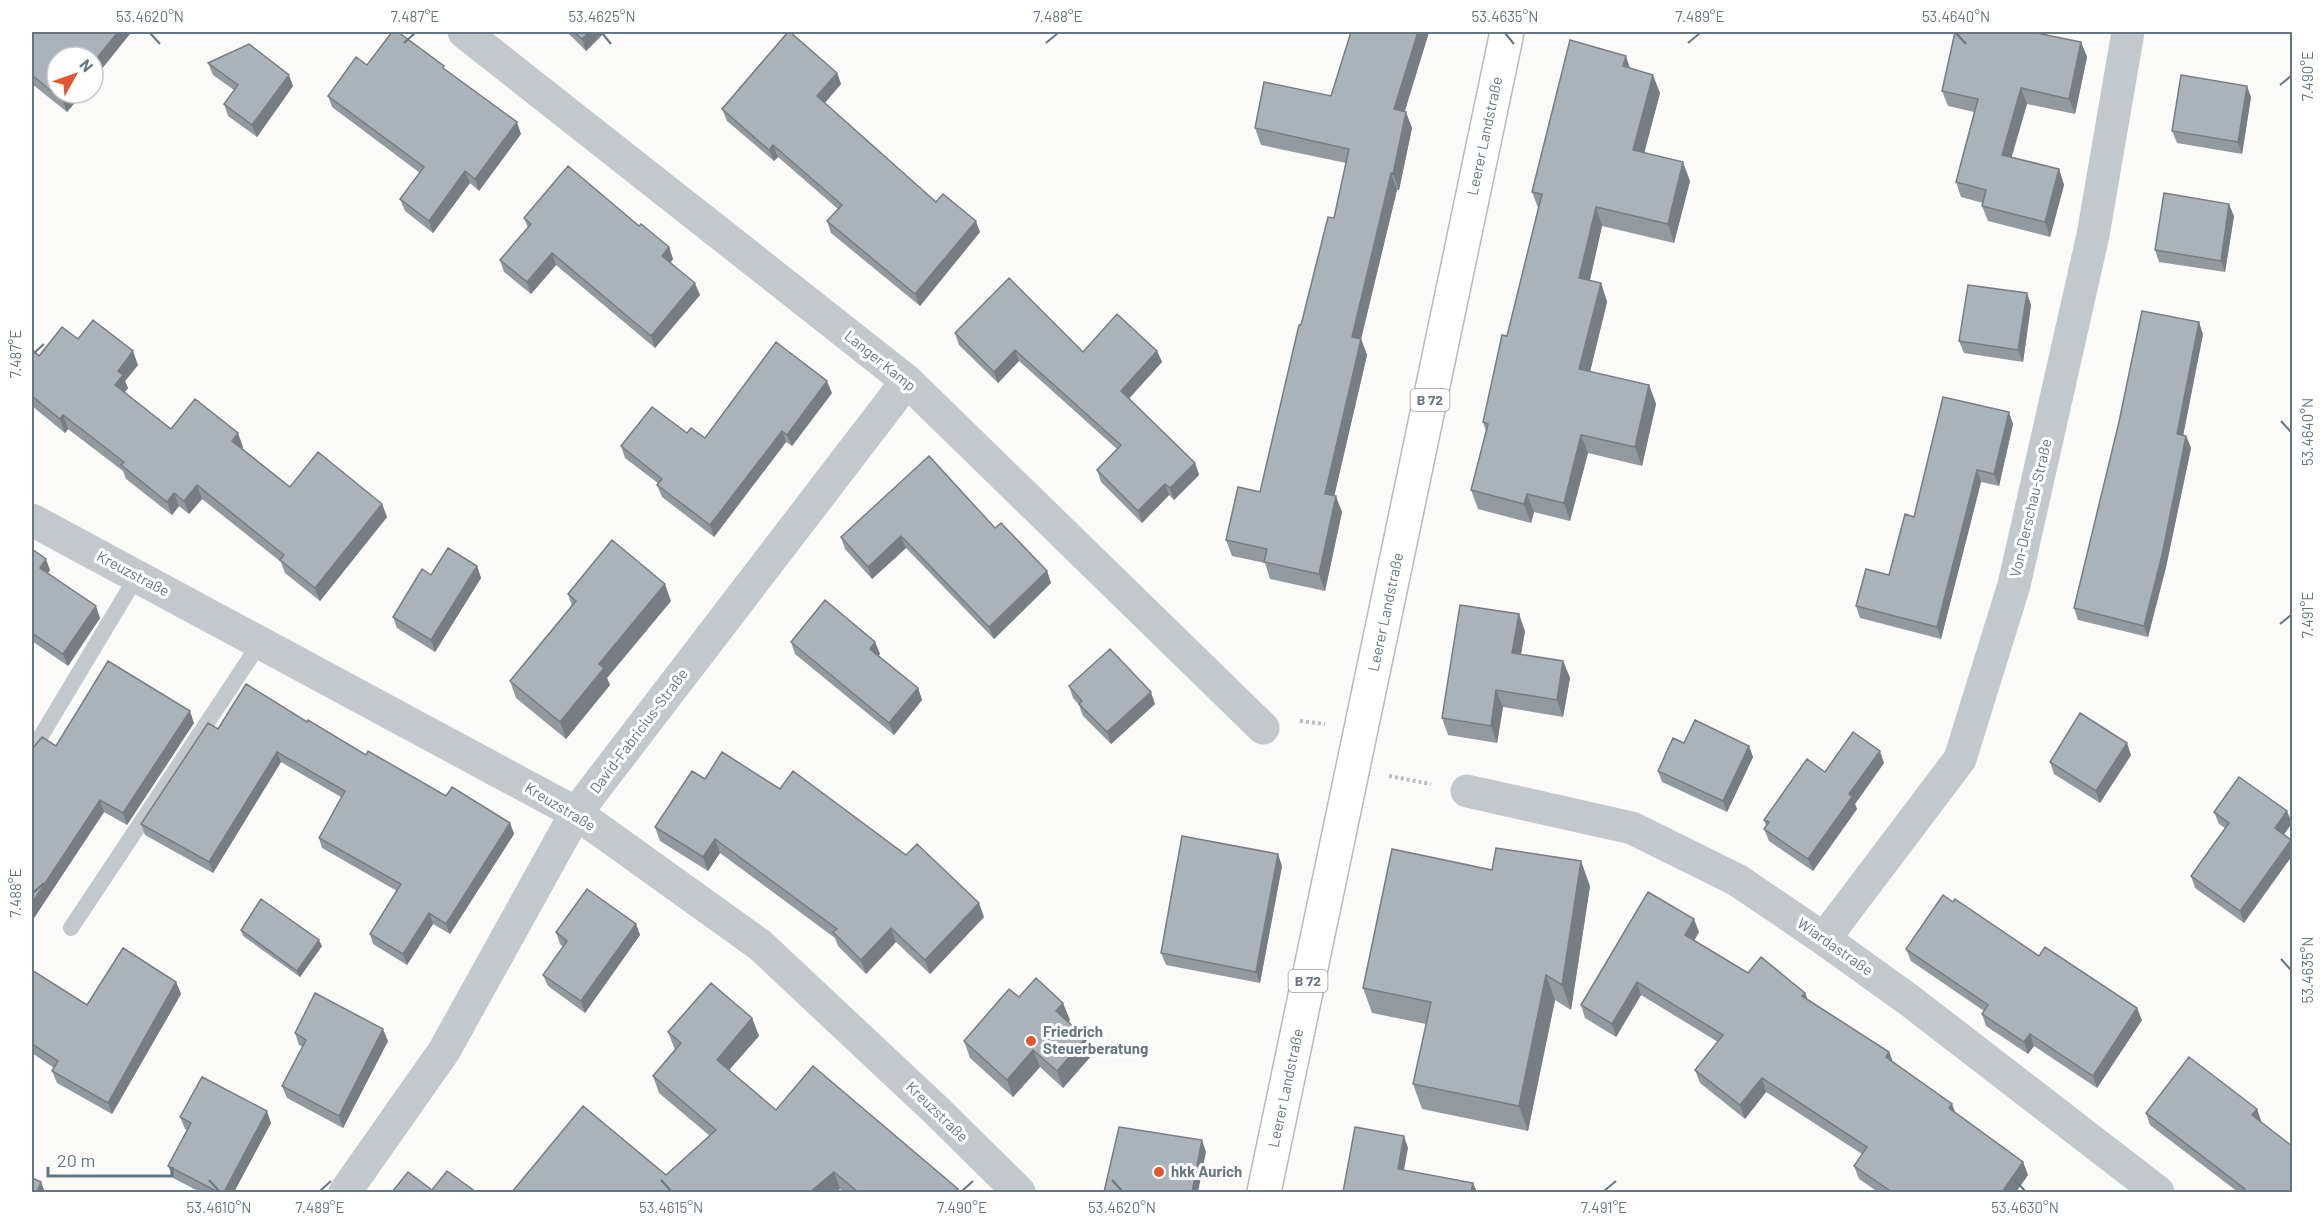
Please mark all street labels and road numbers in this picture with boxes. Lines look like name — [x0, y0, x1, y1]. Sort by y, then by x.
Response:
street label: Leerer Landstraße — [1463, 75, 1505, 197]
street label: Langer Kamp — [841, 326, 920, 394]
road number: B 72 — [1410, 389, 1450, 411]
street label: Von-Derschau-Straße — [2005, 437, 2055, 579]
street label: Kreuzstraße — [94, 547, 173, 600]
street label: Leerer Landstraße — [1364, 551, 1406, 673]
street label: David-Fabricius-Straße — [585, 665, 691, 796]
street label: Kreuzstraße — [522, 778, 599, 834]
street label: Wiardastraße — [1794, 914, 1877, 979]
road number: B 72 — [1288, 970, 1328, 992]
street label: Leerer Landstraße — [1264, 1027, 1306, 1149]
street label: Kreuzstraße — [903, 1077, 972, 1145]

